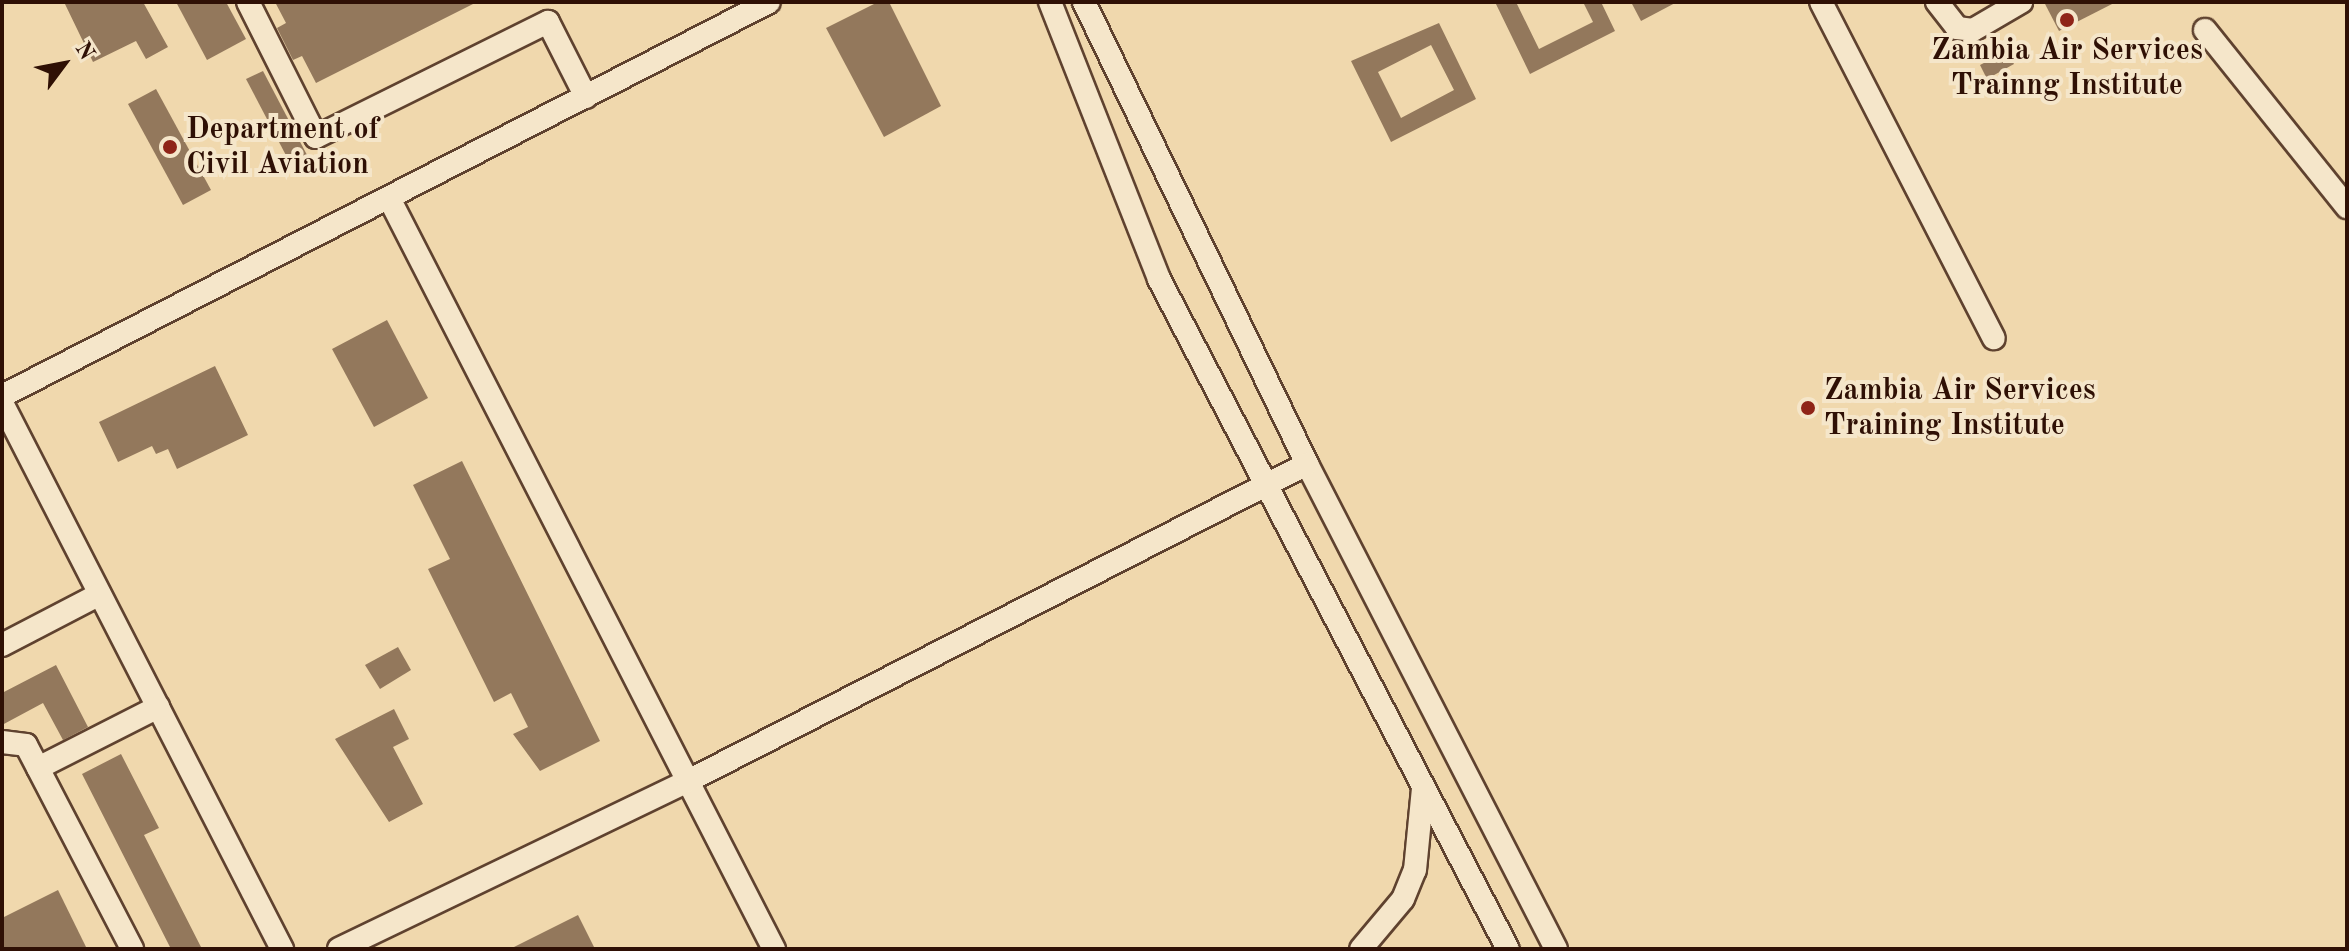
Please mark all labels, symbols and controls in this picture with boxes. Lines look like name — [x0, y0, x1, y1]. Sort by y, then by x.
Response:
marker: Zambia Air Services Trainng Institute — [2058, 11, 2076, 29]
north arrow — [24, 24, 104, 104]
place label: Zambia Air Services Trainng Institute — [1931, 33, 2203, 104]
text: N — [71, 38, 98, 64]
place label: Department of Civil Aviation — [186, 112, 379, 182]
marker: Department of Civil Aviation — [161, 138, 179, 156]
place label: Zambia Air Services Training Institute — [1824, 373, 2096, 444]
marker: Zambia Air Services Training Institute — [1799, 399, 1817, 417]

